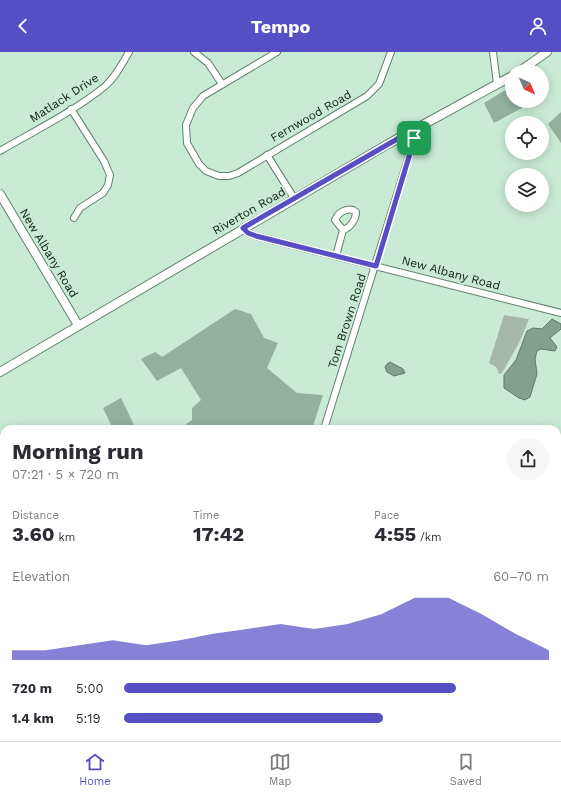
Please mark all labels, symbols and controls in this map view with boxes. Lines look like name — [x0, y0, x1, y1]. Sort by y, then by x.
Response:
icon: back — [12, 15, 34, 37]
icon: person — [527, 15, 549, 37]
text: Tempo — [251, 16, 310, 37]
north arrow — [505, 64, 549, 108]
map controls — [505, 64, 549, 212]
street label: Matlack Drive — [27, 70, 101, 125]
street label: Fernwood Road — [268, 87, 354, 145]
button: locate — [505, 116, 549, 160]
pin — [397, 121, 431, 155]
icon: arrive — [403, 127, 425, 149]
button: layers — [505, 168, 549, 212]
street label: Riverton Road — [210, 184, 288, 238]
street label: New Albany Road — [17, 206, 81, 300]
street label: New Albany Road — [400, 253, 502, 293]
street label: Tom Brown Road — [325, 272, 369, 370]
button: share — [507, 438, 549, 480]
text: Morning run — [12, 439, 144, 464]
text: 07:21 · 5 × 720 m — [12, 467, 119, 482]
text: Distance — [12, 509, 59, 522]
text: Time — [193, 509, 219, 522]
text: Pace — [374, 509, 399, 522]
text: 3.60 — [12, 522, 55, 546]
text: 17:42 — [193, 522, 244, 546]
text: 4:55 — [374, 522, 416, 546]
text: km — [55, 531, 75, 544]
text: /km — [416, 531, 442, 544]
text: Elevation — [12, 569, 70, 584]
text: 60–70 m — [493, 569, 549, 584]
text: 720 m — [12, 681, 52, 696]
text: 5:00 — [76, 681, 104, 696]
text: 1.4 km — [12, 711, 54, 726]
text: 5:19 — [76, 711, 101, 726]
tab: Home — [79, 751, 111, 788]
tab: Map — [269, 751, 291, 788]
tab: Saved — [450, 751, 482, 788]

